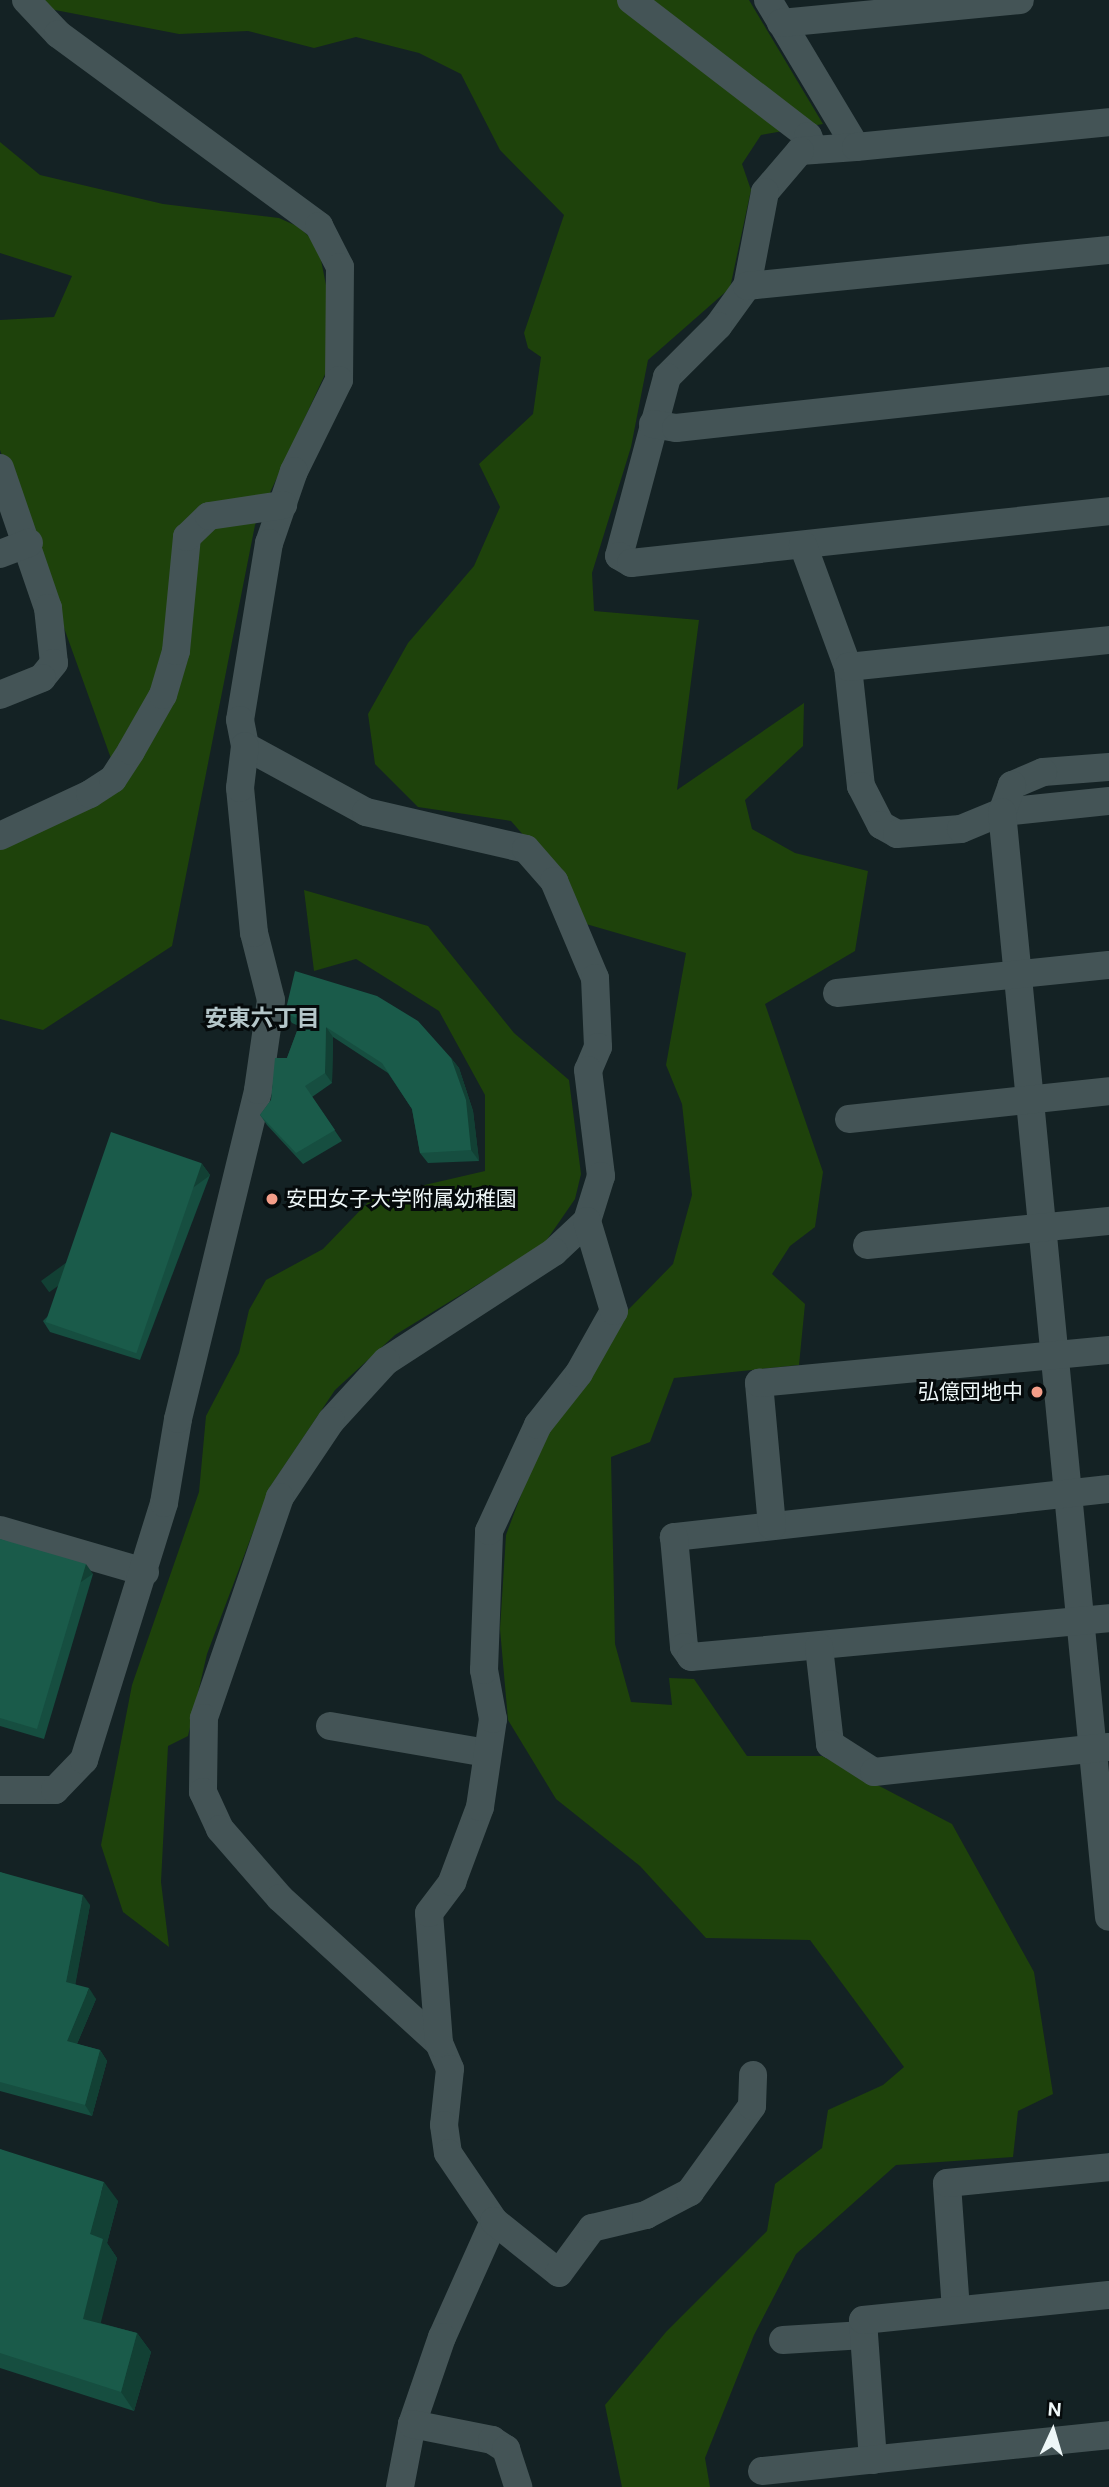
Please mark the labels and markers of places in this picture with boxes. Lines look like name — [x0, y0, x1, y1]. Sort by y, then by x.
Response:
place label: 安田女子大学附属幼稚園 — [286, 1186, 517, 1212]
marker: 安田女子大学附属幼稚園 — [264, 1191, 280, 1207]
place label: 弘億団地中 — [918, 1379, 1023, 1405]
marker: 弘億団地中 — [1029, 1384, 1045, 1400]

